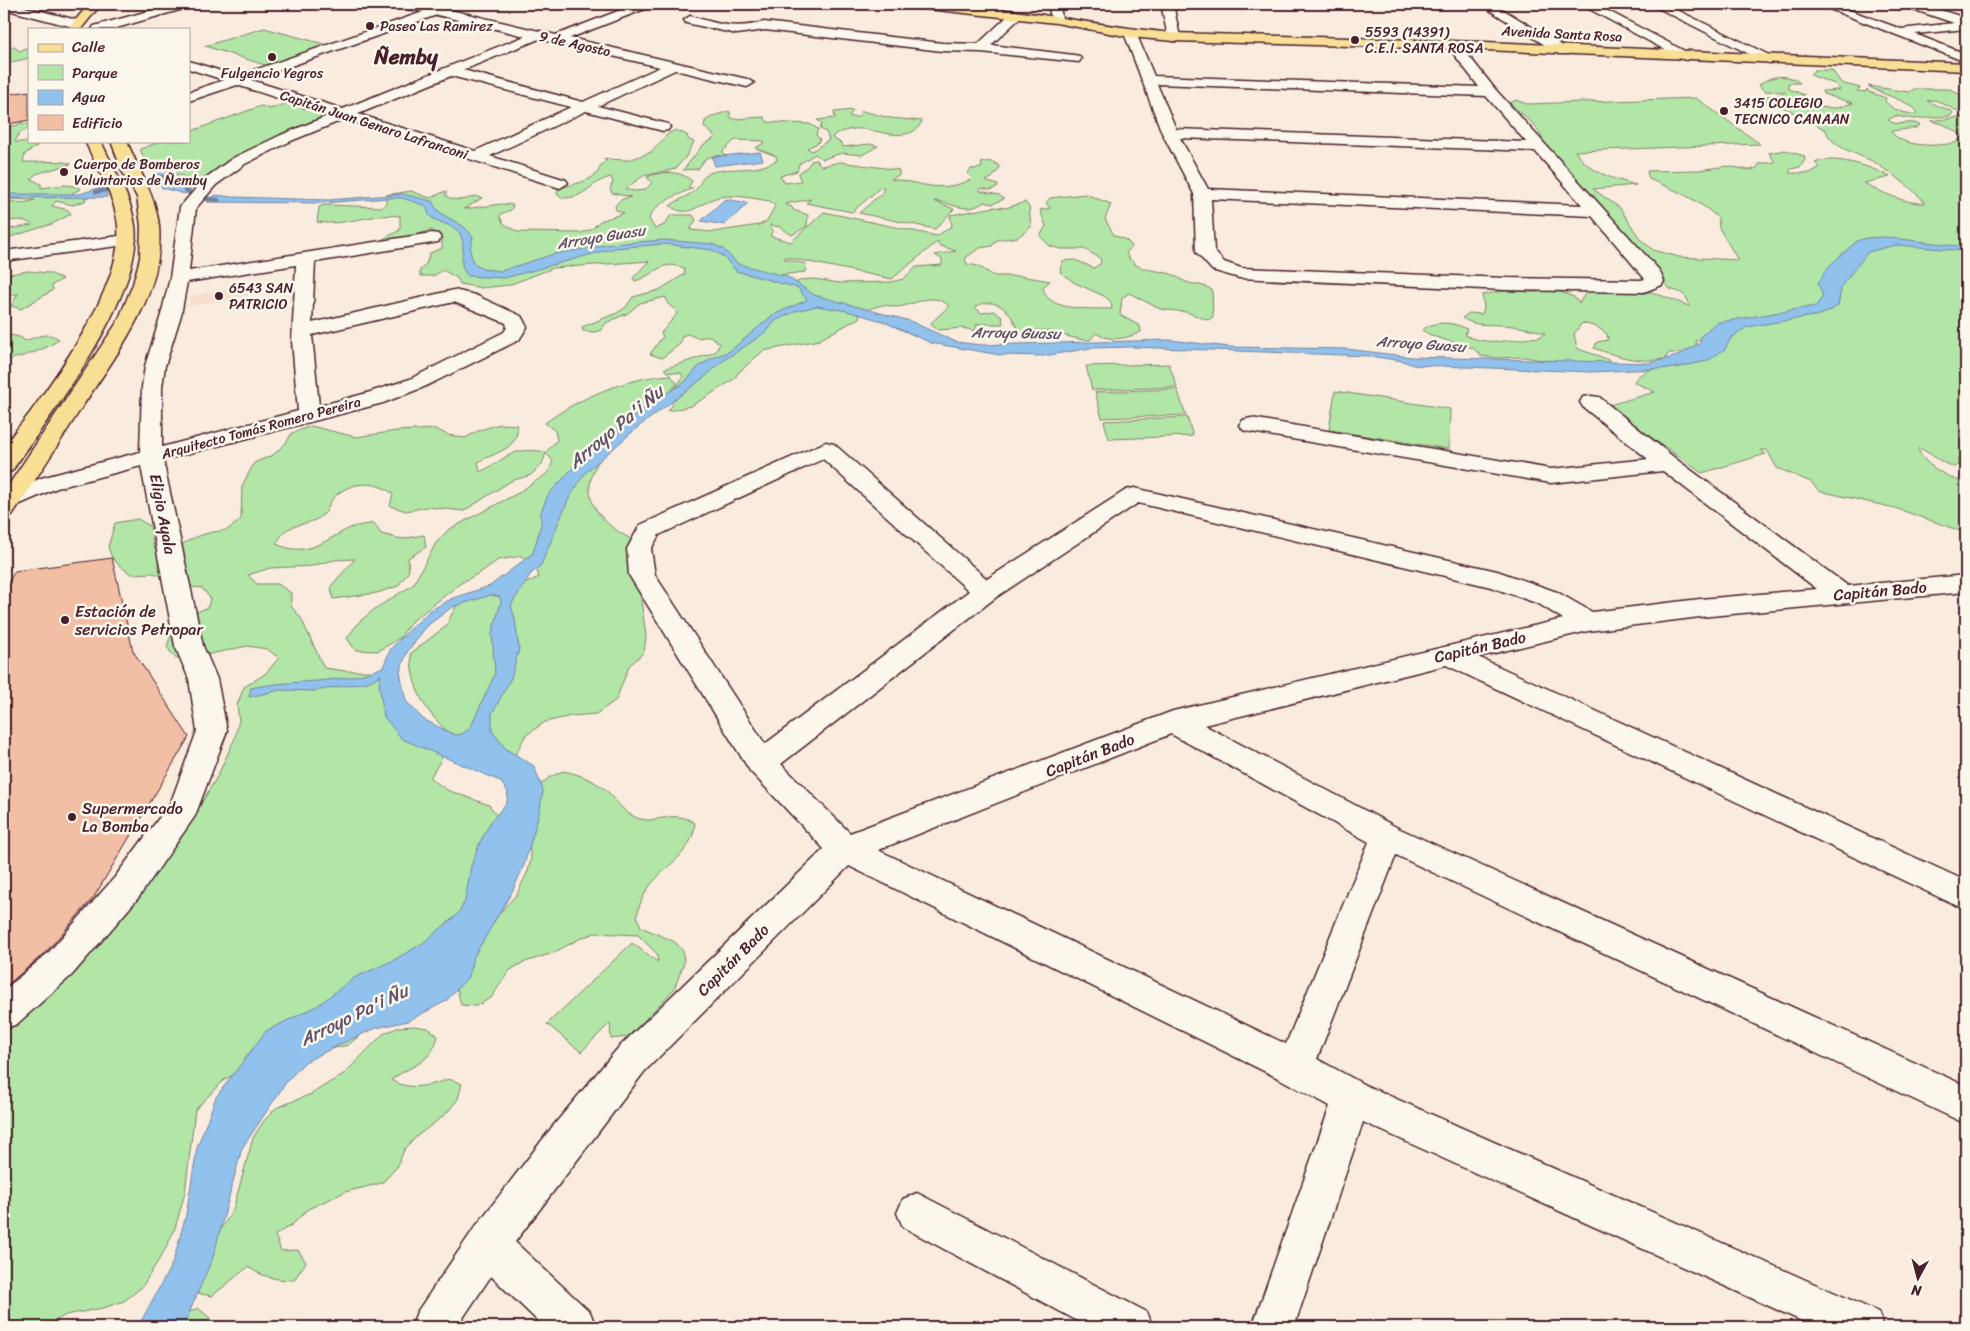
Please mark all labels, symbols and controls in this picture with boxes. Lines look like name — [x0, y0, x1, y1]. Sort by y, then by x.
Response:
place label: Paseo Las Ramirez — [380, 14, 493, 39]
street label: Avenida Santa Rosa — [1500, 18, 1623, 50]
marker: Paseo Las Ramirez — [364, 20, 376, 32]
place label: 5593 (14391) C.E.I. SANTA ROSA — [1365, 20, 1483, 61]
street label: 9 de Agosto — [537, 24, 613, 64]
legend — [28, 28, 190, 142]
text: Calle — [72, 34, 105, 60]
marker: 5593 (14391) C.E.I. SANTA ROSA — [1349, 34, 1361, 46]
district label: Ñemby — [373, 38, 439, 76]
marker: Fulgencio Yegros — [266, 51, 278, 63]
text: Parque — [72, 60, 117, 86]
place label: Fulgencio Yegros — [221, 61, 324, 86]
street label: Capitán Juan Genaro Lafranconi — [277, 83, 472, 168]
text: Agua — [71, 84, 105, 110]
place label: 3415 COLEGIO TECNICO CANAAN — [1734, 91, 1850, 132]
marker: 3415 COLEGIO TECNICO CANAAN — [1718, 105, 1730, 117]
text: Edificio — [72, 110, 123, 136]
place label: Cuerpo de Bomberos Voluntarios de Ñemby — [74, 152, 208, 193]
marker: Cuerpo de Bomberos Voluntarios de Ñemby — [58, 166, 70, 178]
water label: Arroyo Guasu — [554, 217, 649, 257]
place label: 6543 SAN PATRICIO — [229, 276, 294, 317]
marker: 6543 SAN PATRICIO — [213, 290, 225, 302]
water label: Arroyo Guasu — [970, 319, 1063, 347]
water label: Arroyo Guasu — [1375, 328, 1468, 360]
water label: Arroyo Pa'i Ñu — [560, 376, 673, 478]
street label: Arquitecto Tomás Romero Pereira — [158, 389, 364, 467]
street label: Eligio Ayala — [141, 471, 185, 558]
street label: Capitán Bado — [1832, 572, 1928, 610]
place label: Estación de servicios Petropar — [74, 597, 204, 644]
marker: Estación de servicios Petropar — [59, 614, 71, 626]
street label: Capitán Bado — [1431, 622, 1529, 672]
street label: Capitán Bado — [1041, 725, 1139, 785]
place label: Supermercado La Bomba — [82, 794, 183, 841]
marker: Supermercado La Bomba — [66, 811, 78, 823]
street label: Capitán Bado — [690, 917, 776, 1003]
water label: Arroyo Pa'i Ñu — [293, 974, 416, 1056]
north arrow — [1892, 1254, 1942, 1304]
text: N — [1910, 1277, 1924, 1304]

